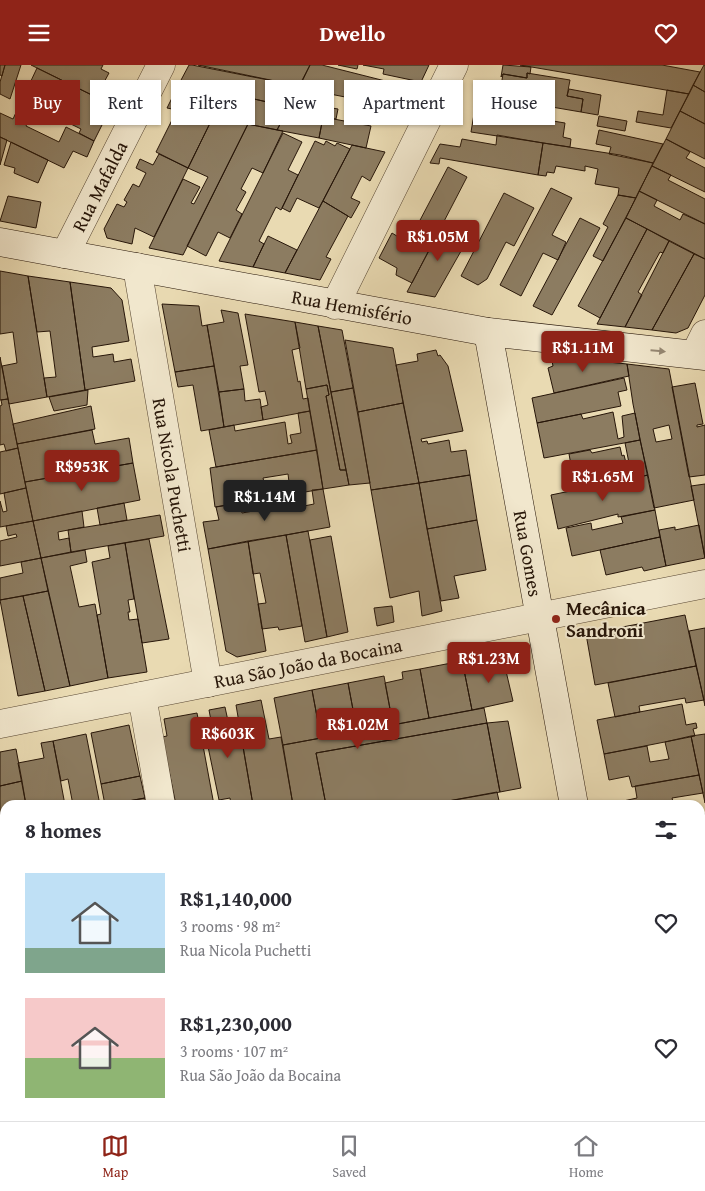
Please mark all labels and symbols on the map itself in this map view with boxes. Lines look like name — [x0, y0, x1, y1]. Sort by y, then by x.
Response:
street label: Rua Mafalda — [65, 136, 134, 237]
pin: R$1.05M — [392, 219, 484, 262]
street label: Rua Hemisfério — [289, 282, 415, 332]
pin: R$1.11M — [537, 331, 629, 373]
one-way arrow — [650, 347, 666, 355]
street label: Rua Nicola Puchetti — [146, 396, 199, 554]
pin: R$953K — [41, 449, 123, 492]
pin: R$1.65M — [557, 459, 649, 502]
pin: R$1.14M — [219, 479, 311, 522]
street label: Rua Gomes — [507, 508, 550, 599]
place label: Mecânica Sandroni — [566, 594, 646, 644]
marker: Mecânica Sandroni — [550, 613, 562, 625]
street label: Rua São João da Bocaina — [211, 630, 405, 695]
pin: R$1.23M — [443, 641, 535, 684]
pin: R$1.02M — [312, 707, 404, 750]
pin: R$603K — [187, 717, 269, 759]

